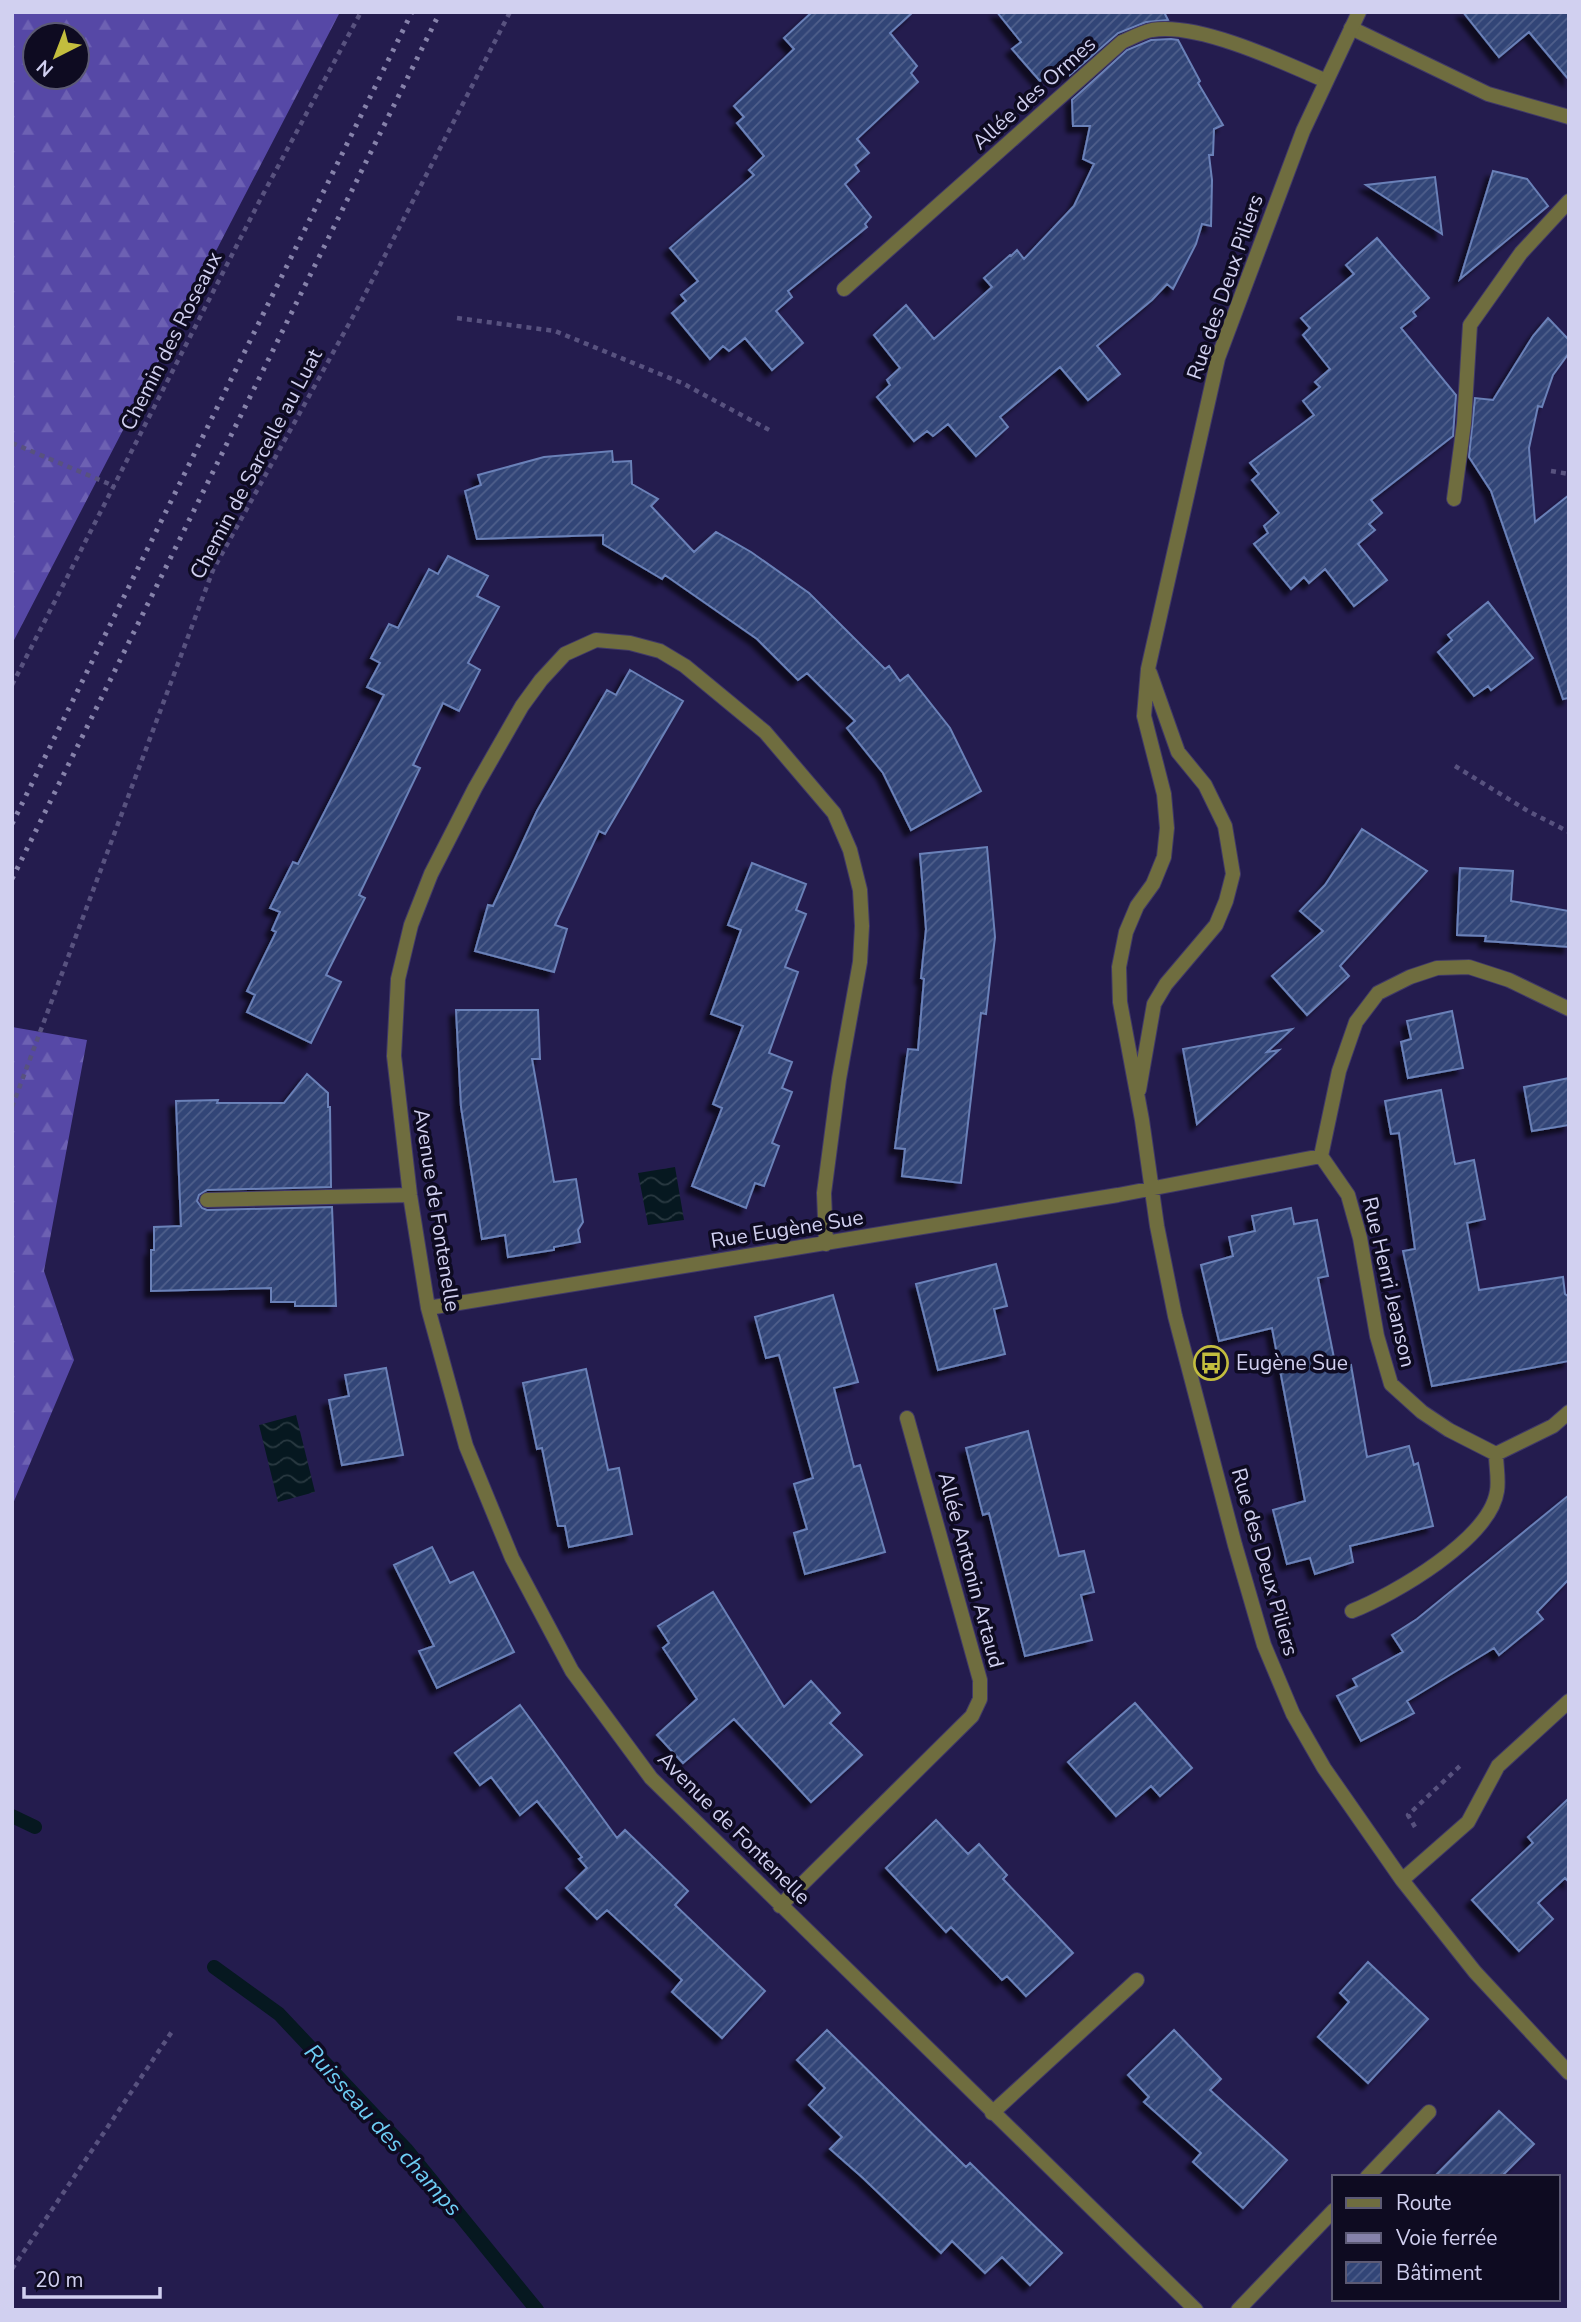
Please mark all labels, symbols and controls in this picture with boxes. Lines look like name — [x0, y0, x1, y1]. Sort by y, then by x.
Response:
north arrow — [21, 21, 91, 91]
street label: Allée des Ormes — [966, 30, 1102, 156]
text: N — [31, 53, 59, 82]
street label: Rue des Deux Piliers — [1180, 191, 1270, 383]
street label: Chemin des Roseaux — [114, 247, 228, 435]
street label: Chemin de Sarcelle au Luat — [183, 343, 329, 584]
street label: Avenue de Fontenelle — [407, 1106, 467, 1314]
street label: Rue Henri Jeanson — [1356, 1194, 1422, 1370]
street label: Rue Eugène Sue — [709, 1203, 865, 1255]
bus stop icon: Eugène Sue — [1192, 1344, 1230, 1382]
place label: Eugène Sue — [1236, 1349, 1348, 1377]
street label: Rue des Deux Piliers — [1225, 1465, 1305, 1659]
street label: Allée Antonin Artaud — [931, 1469, 1011, 1671]
street label: Avenue de Fontenelle — [651, 1745, 817, 1911]
water label: Ruisseau des champs — [297, 2037, 469, 2223]
legend — [1332, 2175, 1560, 2301]
text: Route — [1396, 2189, 1452, 2217]
text: Voie ferrée — [1395, 2224, 1497, 2252]
scale bar — [24, 2256, 161, 2300]
text: Bâtiment — [1396, 2259, 1483, 2287]
text: 20 m — [35, 2266, 84, 2294]

